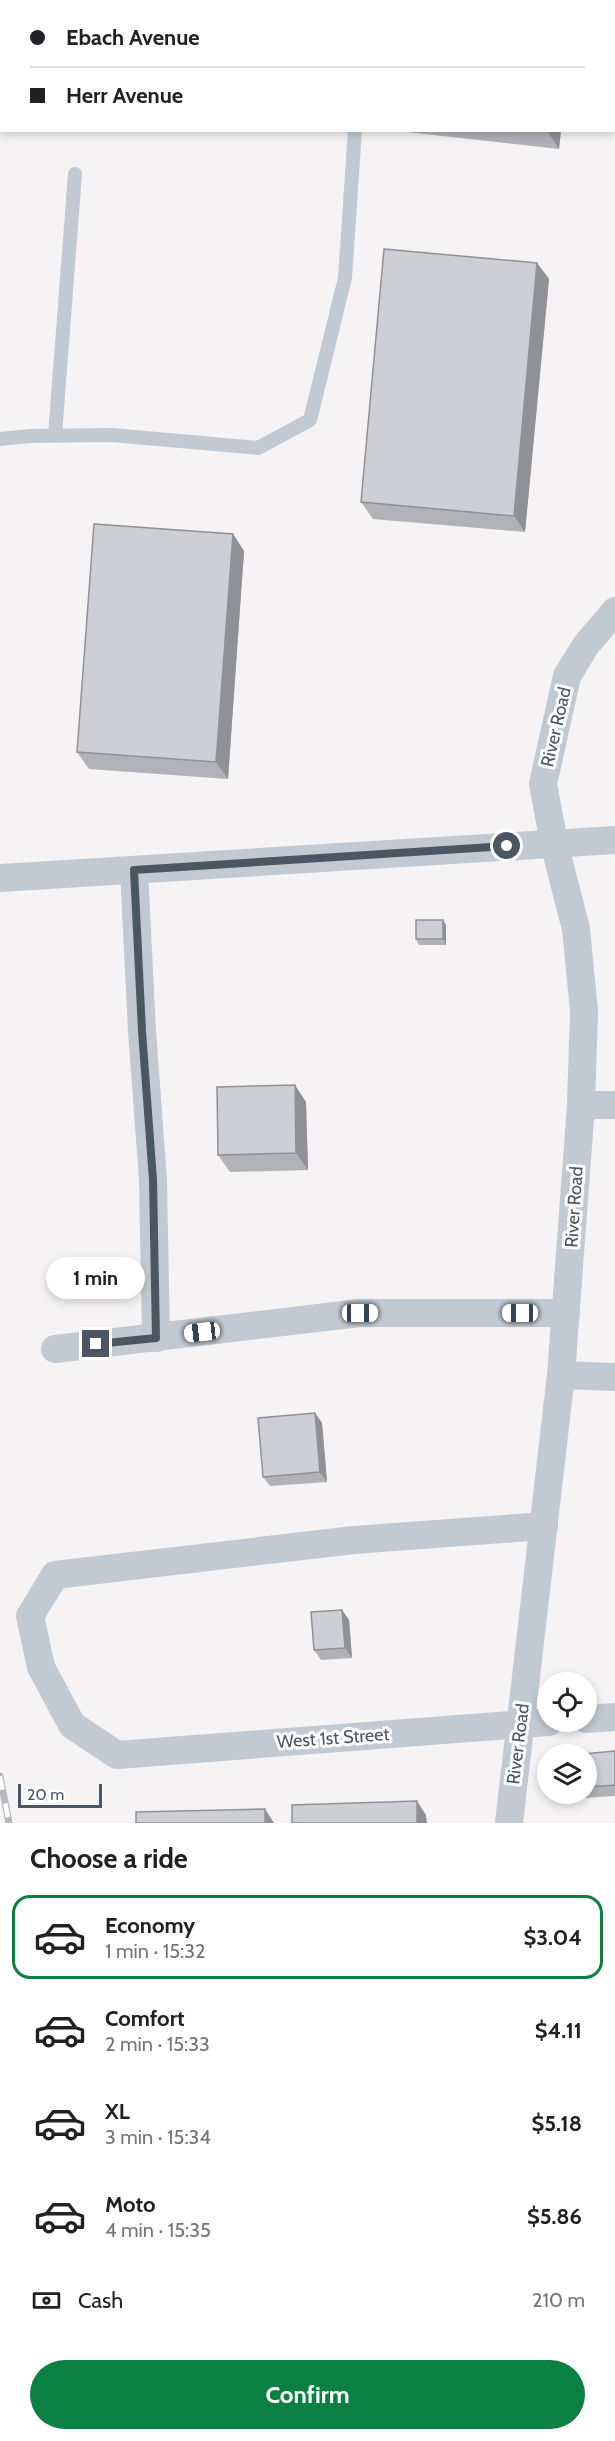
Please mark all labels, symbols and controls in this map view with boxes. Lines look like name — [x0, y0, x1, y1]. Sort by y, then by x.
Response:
text: Ebach Avenue — [66, 24, 200, 51]
text: Herr Avenue — [66, 82, 183, 109]
street label: River Road — [536, 685, 576, 769]
route start — [493, 832, 520, 859]
street label: River Road — [560, 1166, 588, 1248]
callout: 1 min — [46, 1257, 146, 1299]
text: 1 min — [73, 1266, 118, 1290]
car — [342, 1304, 378, 1322]
car — [502, 1304, 538, 1322]
car — [183, 1321, 221, 1343]
route end — [82, 1330, 109, 1357]
map controls — [537, 1672, 597, 1804]
button: locate — [537, 1672, 597, 1732]
street label: River Road — [502, 1702, 534, 1786]
street label: West 1st Street — [276, 1723, 390, 1753]
button: layers — [537, 1744, 597, 1804]
scale bar — [18, 1781, 102, 1808]
text: 20 m — [27, 1785, 64, 1804]
text: Choose a ride — [30, 1842, 188, 1875]
icon: car — [33, 1910, 87, 1964]
text: Economy — [105, 1912, 195, 1939]
text: $3.04 — [524, 1924, 582, 1951]
text: 1 min · 15:32 — [105, 1939, 206, 1963]
icon: car — [33, 2003, 87, 2057]
text: Comfort — [105, 2005, 184, 2032]
text: $4.11 — [535, 2017, 582, 2044]
text: 2 min · 15:33 — [105, 2032, 210, 2056]
icon: car — [33, 2096, 87, 2150]
text: XL — [105, 2098, 130, 2125]
text: $5.18 — [532, 2110, 582, 2137]
text: 3 min · 15:34 — [105, 2125, 211, 2149]
icon: car — [33, 2189, 87, 2243]
text: Moto — [105, 2191, 156, 2218]
text: $5.86 — [527, 2203, 582, 2230]
text: 4 min · 15:35 — [105, 2218, 211, 2242]
icon: cash — [30, 2284, 63, 2317]
text: Cash — [78, 2287, 123, 2314]
text: 210 m — [532, 2288, 585, 2312]
button: Confirm — [30, 2360, 585, 2429]

